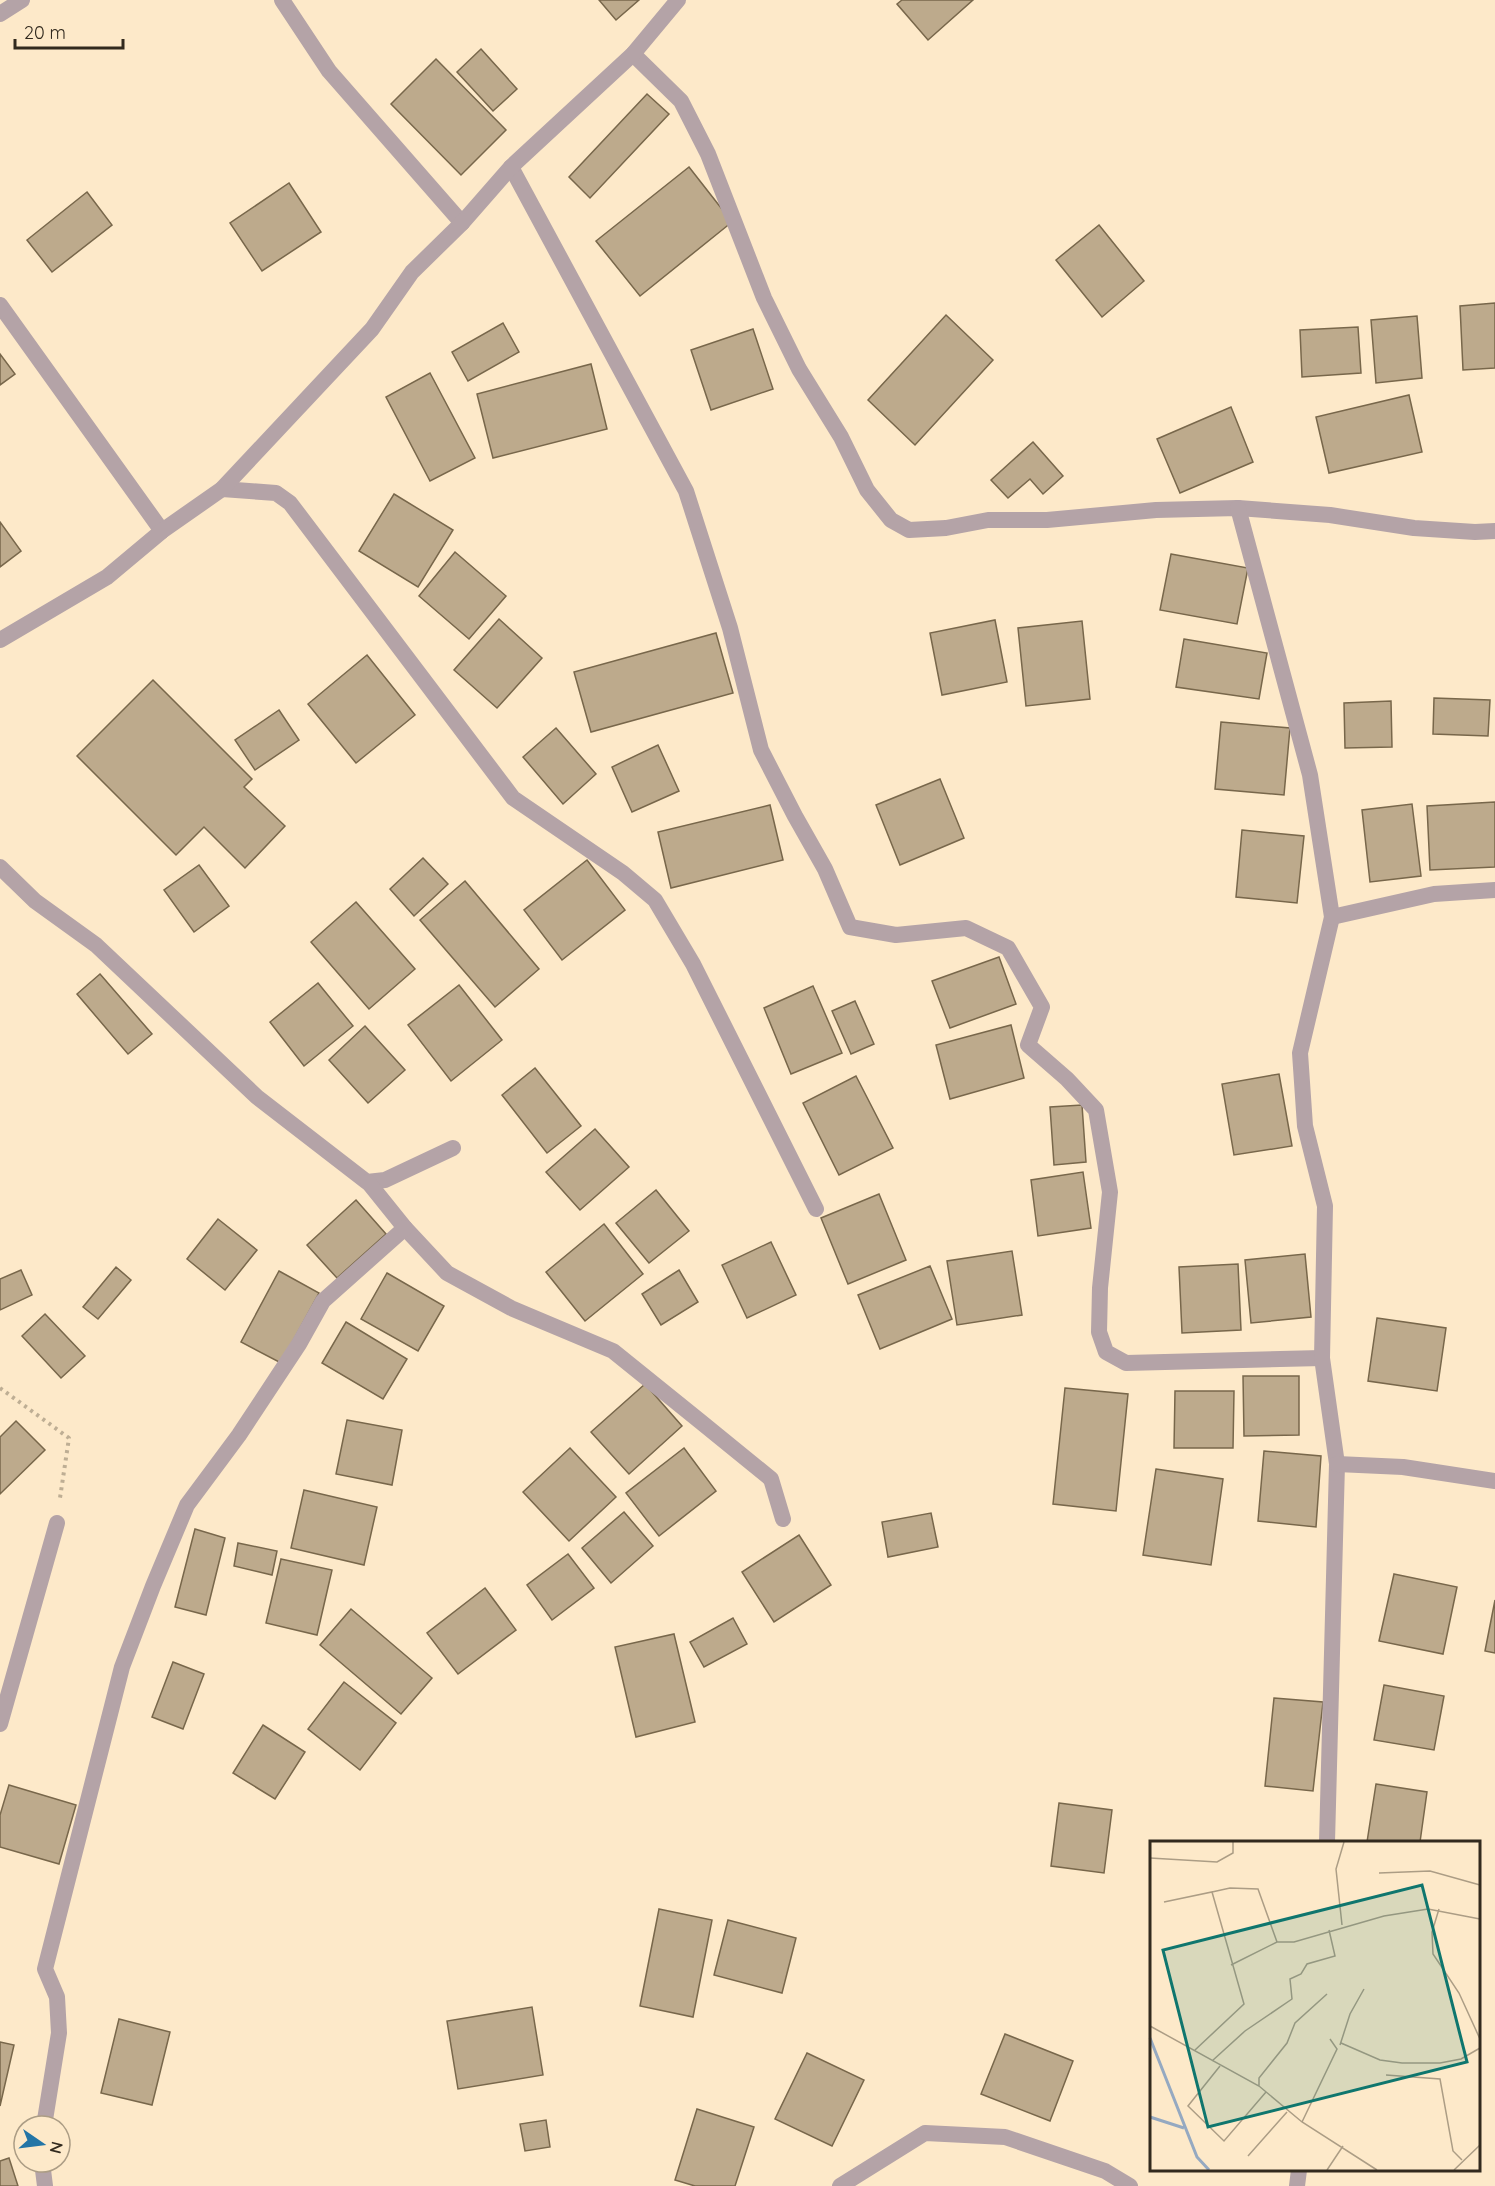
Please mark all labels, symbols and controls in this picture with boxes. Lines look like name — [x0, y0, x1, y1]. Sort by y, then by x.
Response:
scale bar — [15, 12, 123, 50]
text: 20 m — [24, 21, 66, 44]
inset map — [1150, 1841, 1480, 2171]
north arrow — [12, 2114, 72, 2174]
text: N — [45, 2140, 68, 2156]

